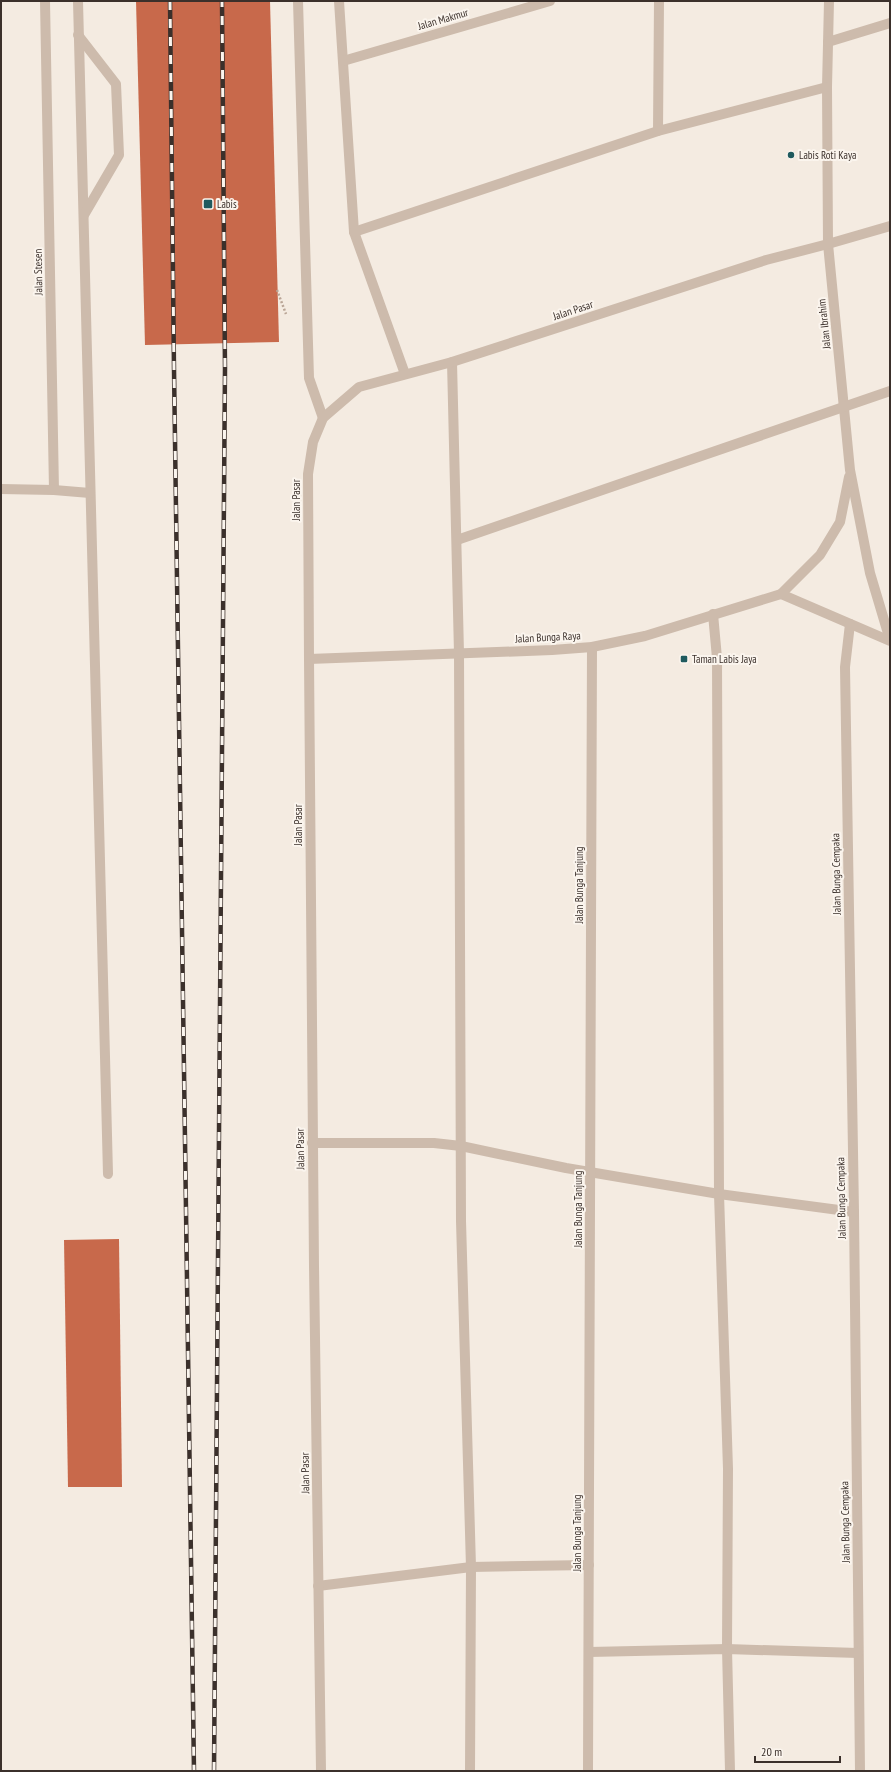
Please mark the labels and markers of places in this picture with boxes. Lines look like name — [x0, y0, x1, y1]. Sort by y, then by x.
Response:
place label: Labis Roti Kaya — [799, 148, 857, 162]
marker: Labis Roti Kaya — [786, 150, 796, 160]
place label: Labis — [217, 197, 237, 211]
marker: Labis — [202, 198, 214, 210]
place label: Taman Labis Jaya — [692, 652, 757, 666]
marker: Taman Labis Jaya — [679, 654, 689, 664]

